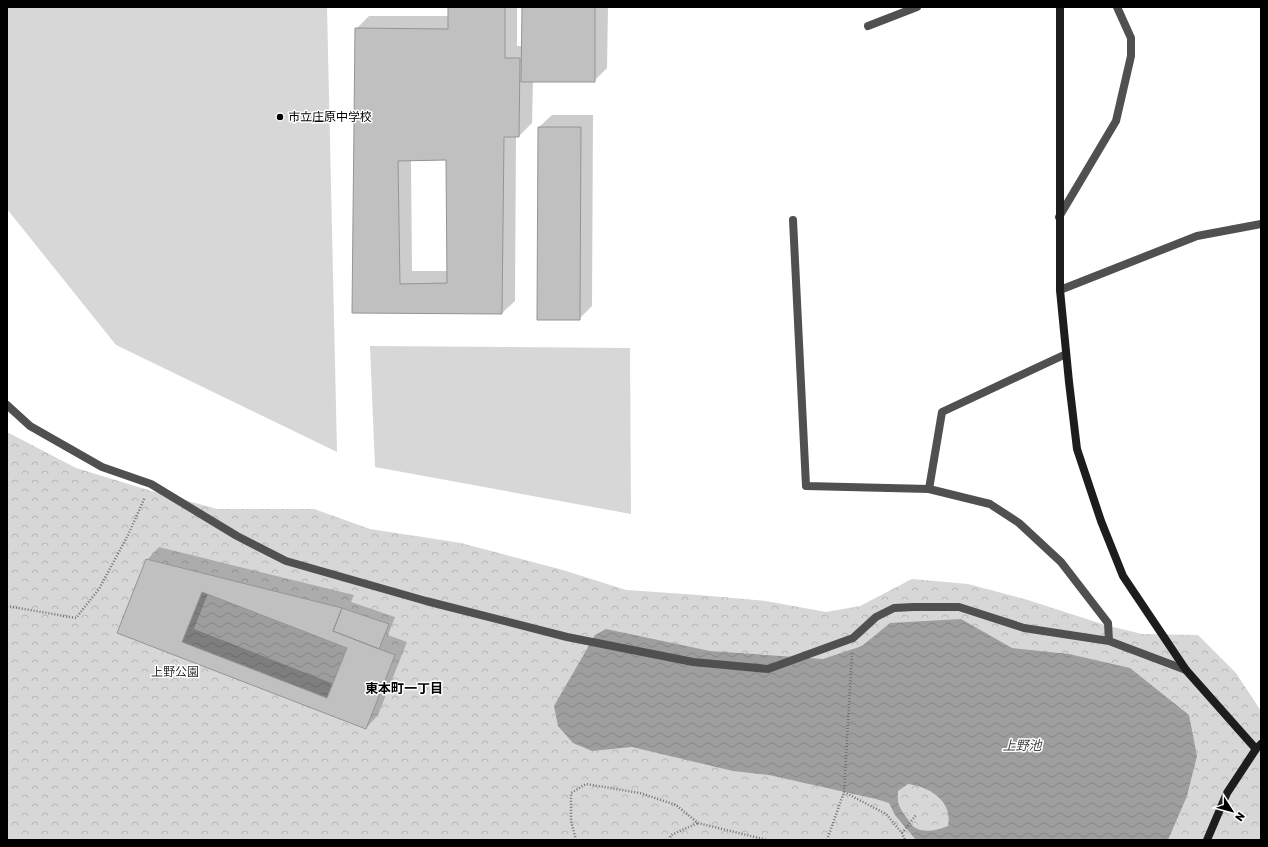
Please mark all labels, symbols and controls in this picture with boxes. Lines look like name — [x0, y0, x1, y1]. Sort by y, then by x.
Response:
place label: 市立庄原中学校 — [288, 110, 372, 124]
marker: 市立庄原中学校 — [275, 112, 285, 122]
park label: 上野公園 — [151, 665, 199, 679]
district label: 東本町一丁目 — [365, 681, 443, 696]
water label: 上野池 — [1002, 738, 1043, 753]
north arrow — [1212, 791, 1252, 831]
text: N — [1232, 810, 1247, 824]

